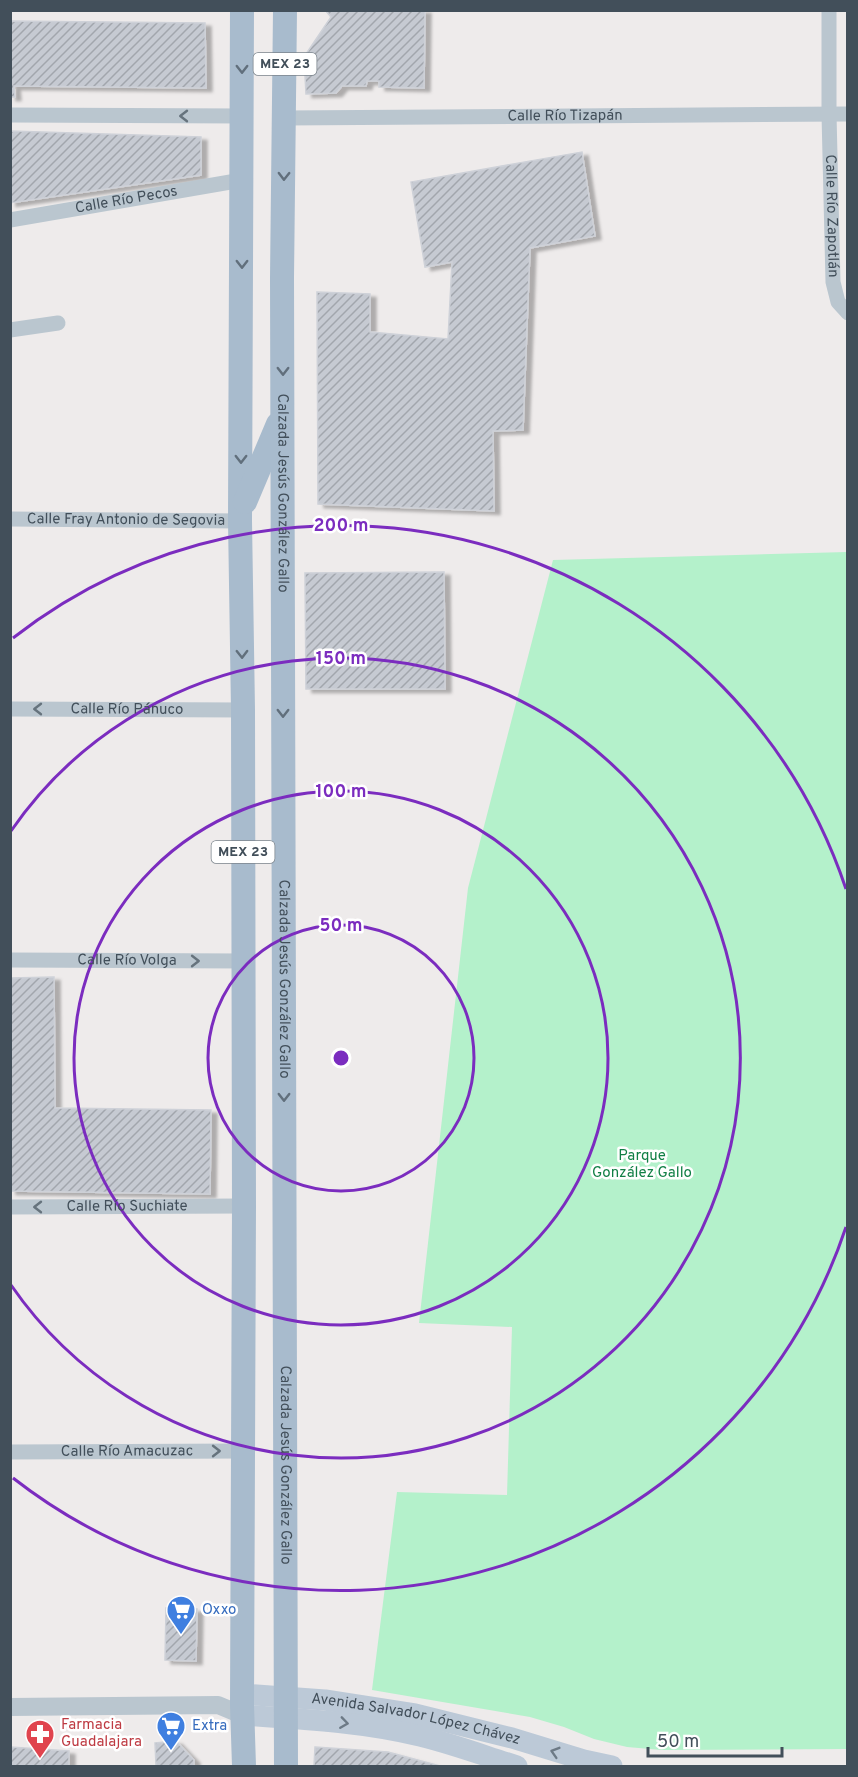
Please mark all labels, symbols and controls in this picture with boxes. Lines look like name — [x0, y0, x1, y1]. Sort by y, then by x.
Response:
road number: MEX 23 — [254, 53, 316, 75]
one-way arrow — [236, 64, 248, 73]
street label: Calle Río Tizapán — [507, 106, 623, 126]
one-way arrow — [179, 110, 188, 122]
street label: Calle Río Zapotlán — [820, 154, 842, 278]
one-way arrow — [278, 172, 290, 181]
street label: Calle Río Pecos — [74, 182, 179, 218]
one-way arrow — [236, 259, 248, 268]
one-way arrow — [277, 367, 289, 376]
street label: Calzada Jesús González Gallo — [273, 393, 292, 593]
one-way arrow — [235, 454, 247, 463]
street label: Calle Fray Antonio de Segovia — [27, 510, 225, 530]
text: 200 m — [313, 515, 369, 538]
text: 150 m — [316, 648, 366, 671]
one-way arrow — [236, 649, 248, 658]
street label: Calle Río Pánuco — [70, 700, 184, 719]
one-way arrow — [33, 703, 42, 715]
one-way arrow — [277, 709, 289, 718]
text: 100 m — [315, 781, 367, 804]
road number: MEX 23 — [212, 841, 274, 863]
street label: Calzada Jesús González Gallo — [274, 879, 294, 1079]
text: 50 m — [319, 915, 363, 938]
street label: Calle Río Volga — [77, 951, 177, 970]
one-way arrow — [190, 955, 199, 967]
centre of rings — [331, 1048, 351, 1068]
one-way arrow — [278, 1093, 290, 1102]
park label: Parque González Gallo — [592, 1147, 692, 1183]
street label: Calle Río Suchiate — [66, 1197, 188, 1216]
one-way arrow — [34, 1201, 43, 1213]
street label: Calzada Jesús González Gallo — [275, 1365, 295, 1565]
street label: Calle Río Amacuzac — [61, 1442, 193, 1461]
one-way arrow — [211, 1445, 220, 1457]
supermarket icon: Oxxo — [165, 1594, 197, 1636]
place label: Oxxo — [202, 1601, 236, 1620]
street label: Avenida Salvador López Chávez — [311, 1690, 523, 1750]
supermarket icon: Extra — [155, 1710, 187, 1752]
place label: Farmacia Guadalajara — [61, 1716, 142, 1752]
place label: Extra — [192, 1717, 227, 1736]
one-way arrow — [340, 1717, 349, 1729]
pharmacy icon: Farmacia Guadalajara — [24, 1718, 56, 1760]
scale bar — [648, 1720, 782, 1758]
text: 50 m — [657, 1731, 699, 1754]
one-way arrow — [550, 1747, 561, 1759]

